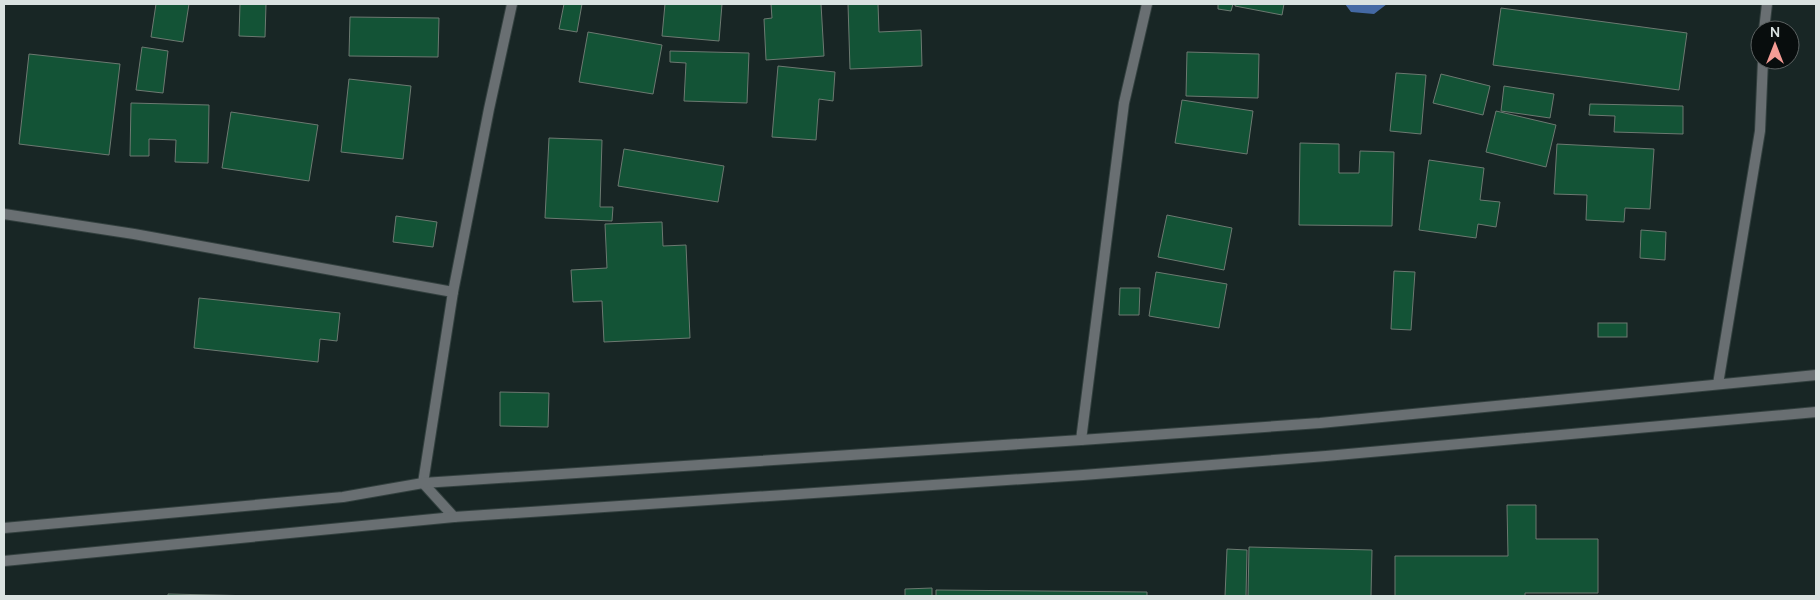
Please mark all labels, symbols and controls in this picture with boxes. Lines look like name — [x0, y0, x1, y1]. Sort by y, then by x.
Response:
north arrow — [1750, 20, 1800, 70]
text: N — [1770, 22, 1780, 41]

